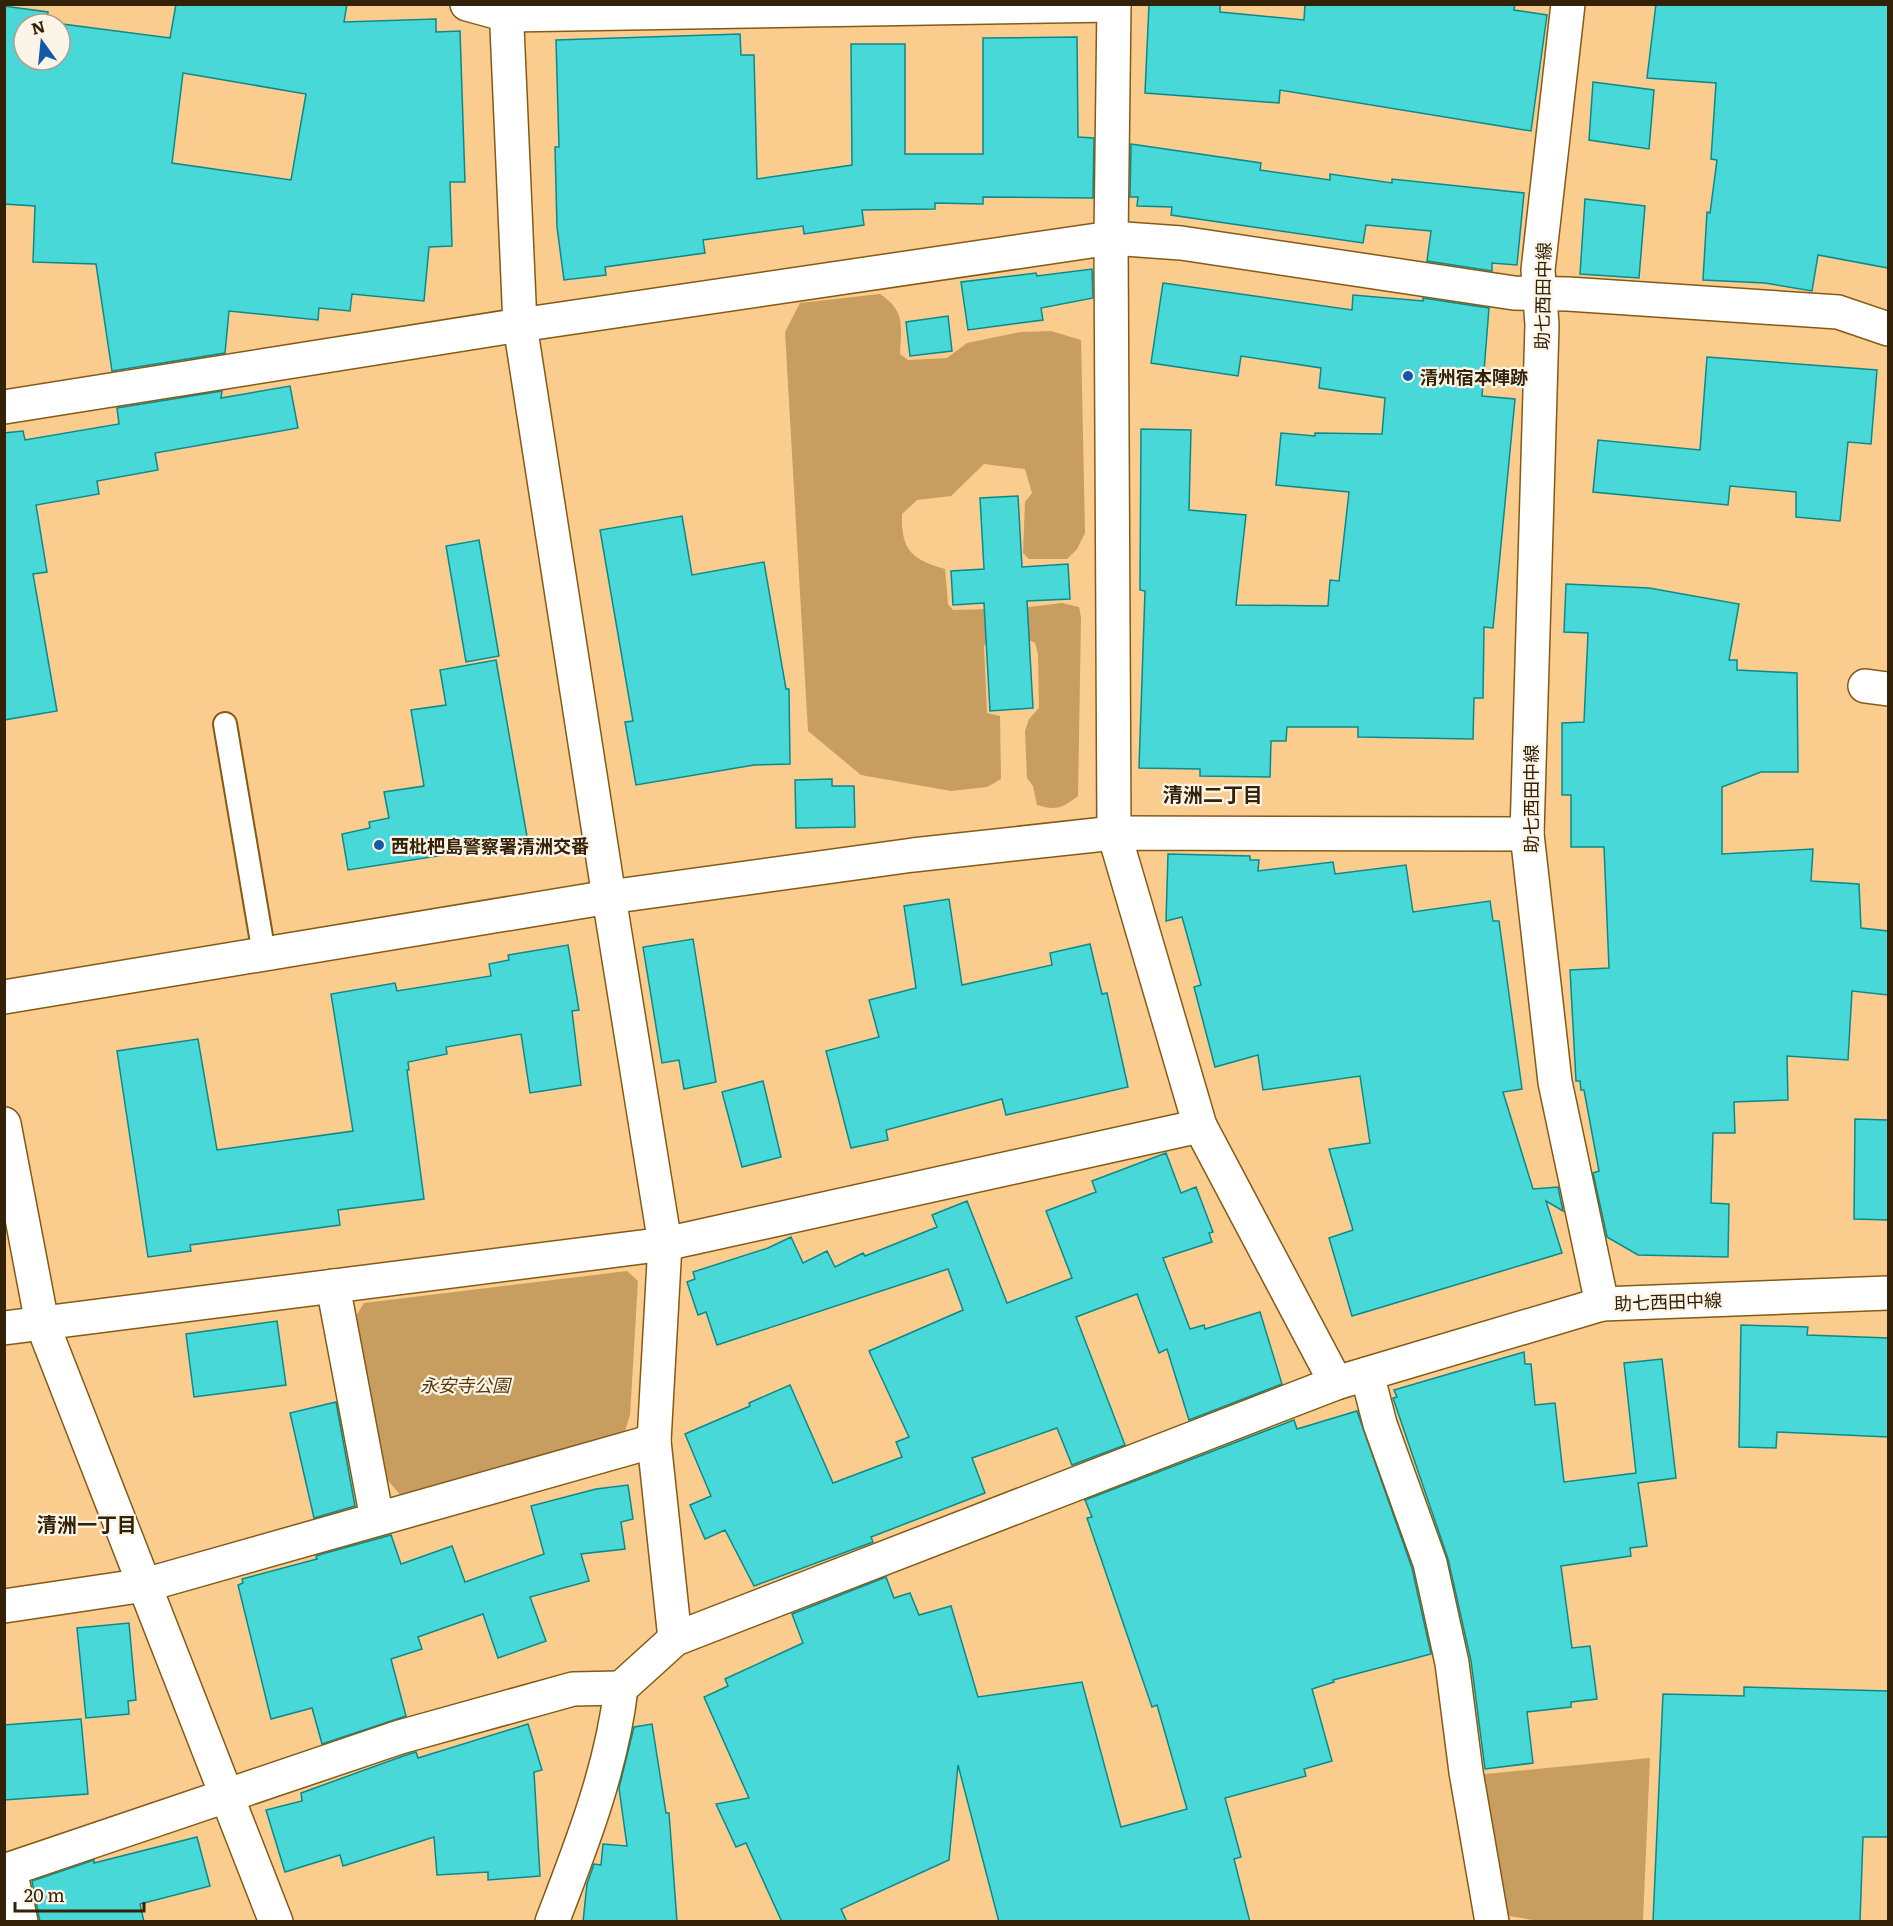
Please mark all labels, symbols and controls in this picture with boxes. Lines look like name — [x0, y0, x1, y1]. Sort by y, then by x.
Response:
north arrow — [12, 12, 72, 72]
text: N — [28, 13, 47, 40]
street label: 助七西田中線 — [1528, 242, 1556, 350]
place label: 清州宿本陣跡 — [1420, 363, 1528, 390]
marker: 清州宿本陣跡 — [1401, 369, 1415, 383]
street label: 助七西田中線 — [1517, 745, 1544, 853]
district label: 清洲二丁目 — [1163, 778, 1263, 808]
place label: 西枇杷島警察署清洲交番 — [391, 832, 589, 859]
marker: 西枇杷島警察署清洲交番 — [372, 838, 386, 852]
street label: 助七西田中線 — [1614, 1286, 1722, 1316]
park label: 永安寺公園 — [420, 1371, 513, 1398]
district label: 清洲一丁目 — [37, 1508, 137, 1538]
scale bar — [15, 1875, 144, 1913]
text: 20 m — [24, 1881, 65, 1908]

